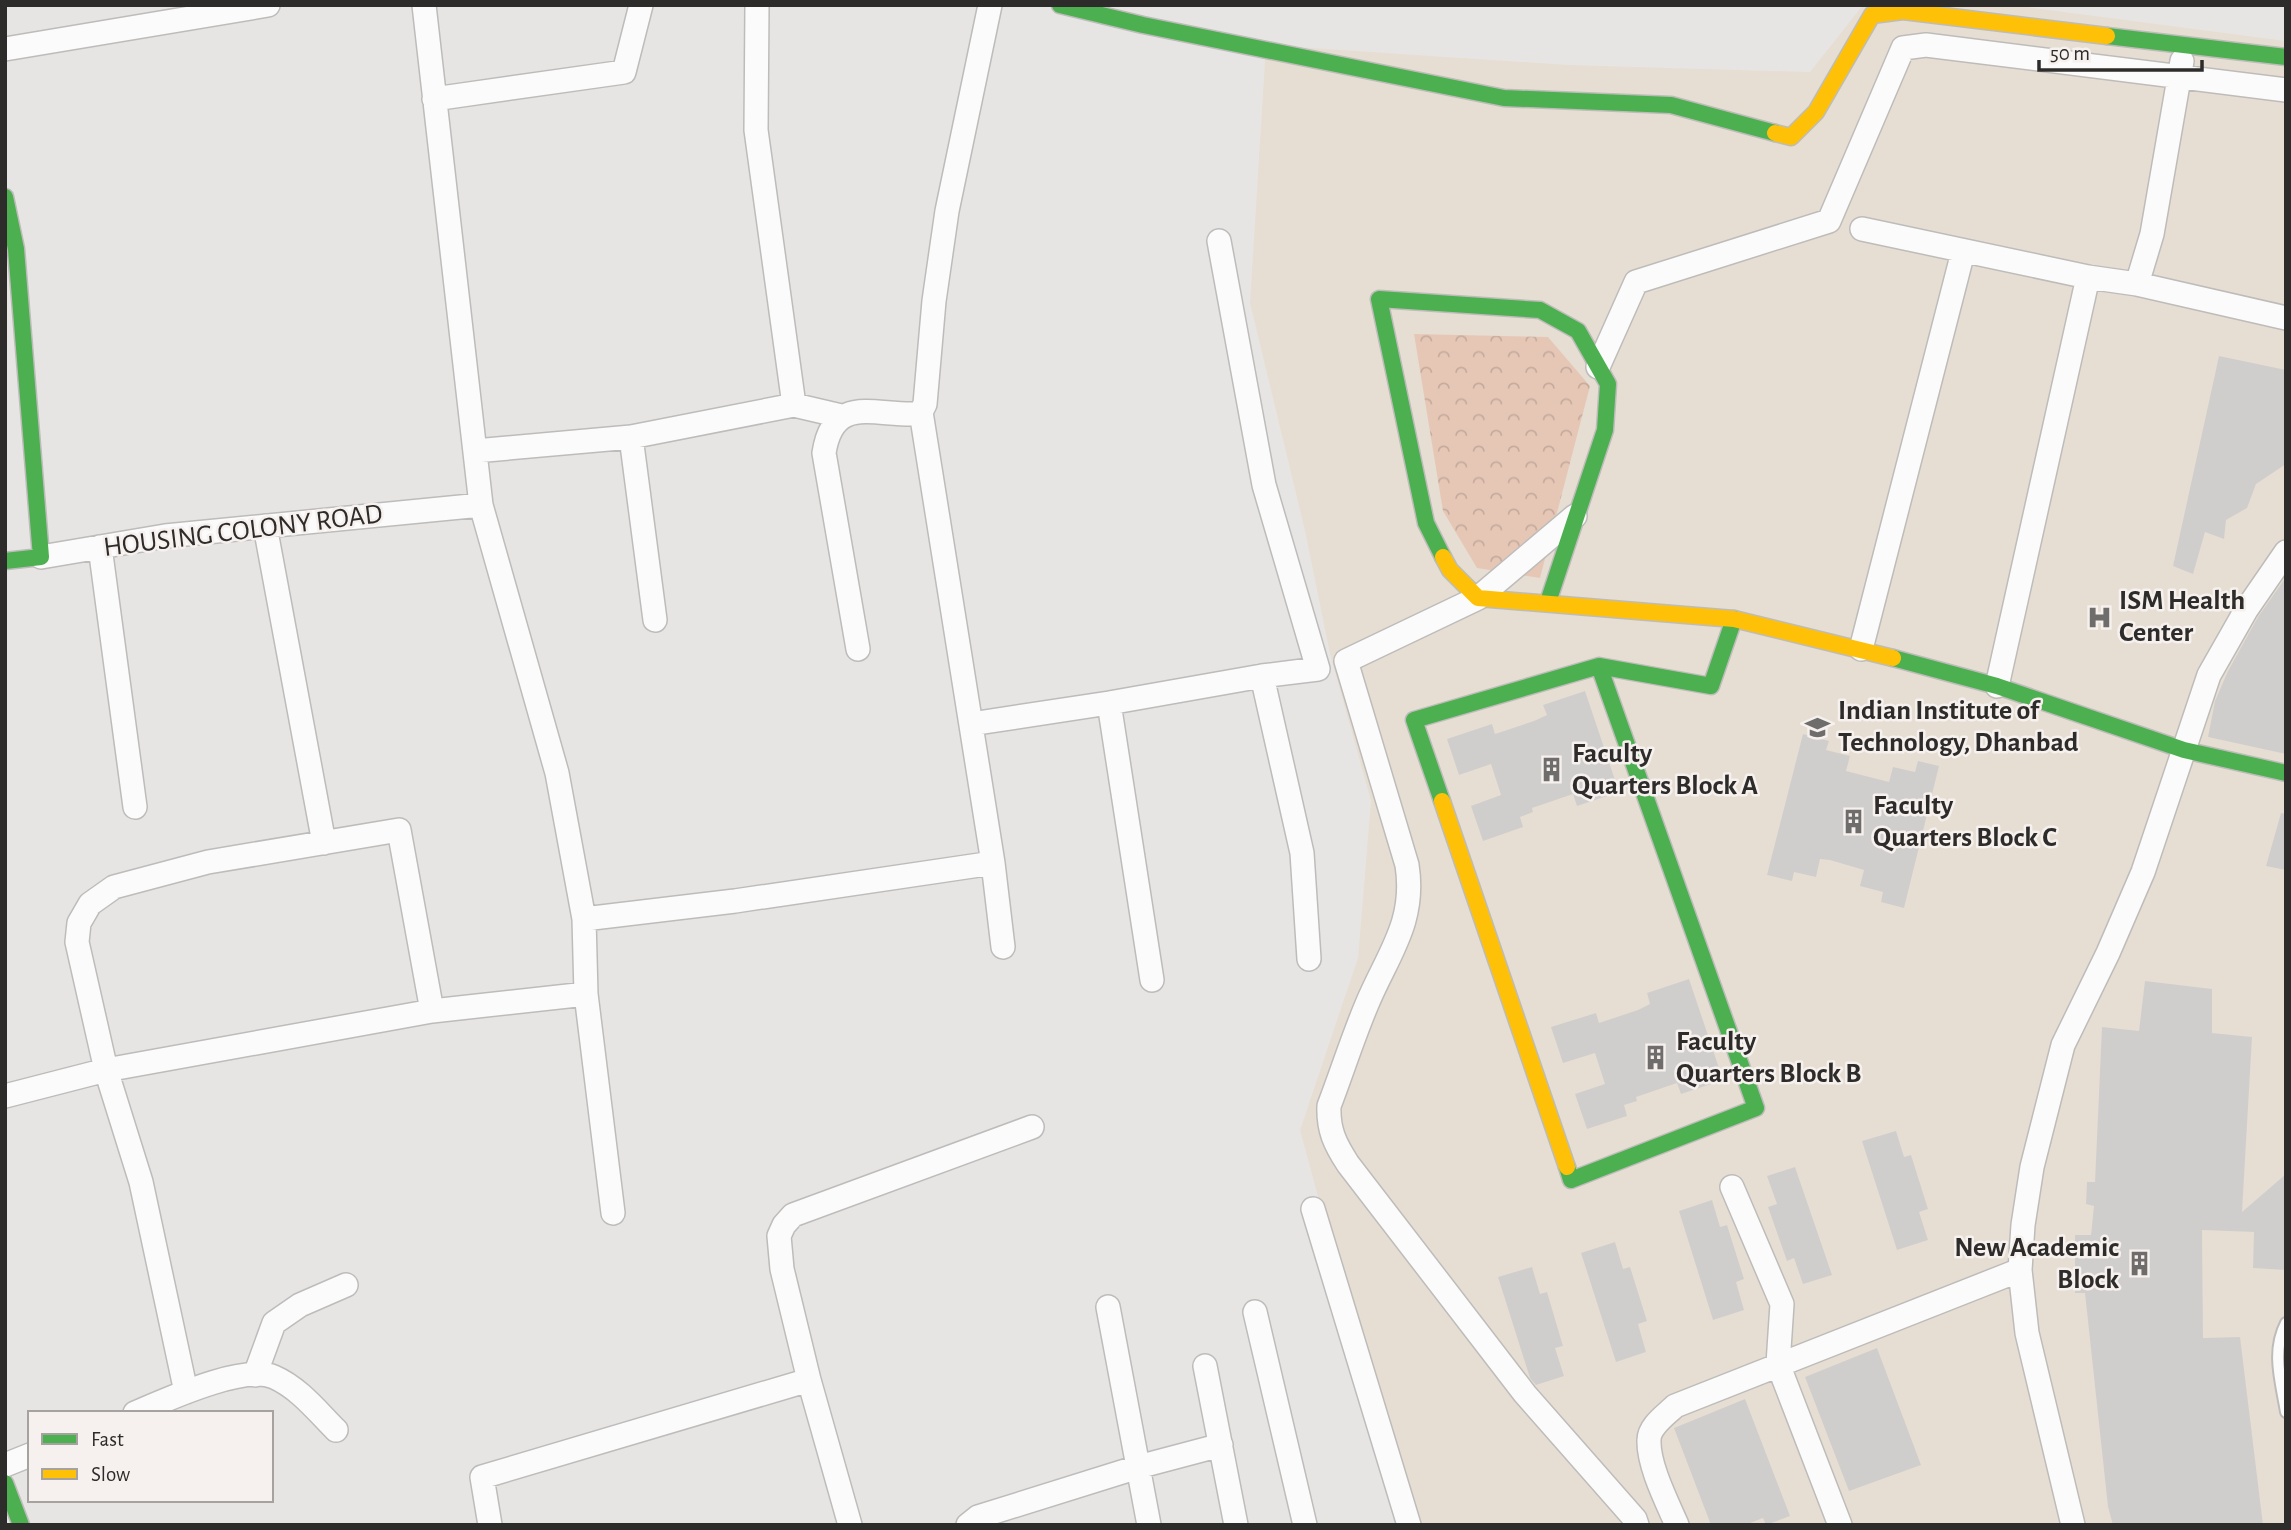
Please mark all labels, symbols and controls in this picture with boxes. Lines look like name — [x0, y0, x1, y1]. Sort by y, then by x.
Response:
scale bar — [2039, 28, 2202, 72]
text: 50 m — [2050, 43, 2090, 64]
street label: HOUSING COLONY ROAD — [102, 500, 384, 562]
place label: ISM Health Center — [2119, 587, 2245, 647]
hospital icon: ISM Health Center — [2085, 603, 2113, 631]
place label: Indian Institute of Technology, Dhanbad — [1838, 697, 2079, 757]
school or university icon: Indian Institute of Technology, Dhanbad — [1804, 713, 1832, 741]
place label: Faculty Quarters Block A — [1572, 740, 1758, 800]
building icon: Faculty Quarters Block A — [1538, 756, 1566, 784]
place label: Faculty Quarters Block C — [1873, 792, 2057, 852]
building icon: Faculty Quarters Block C — [1839, 808, 1867, 836]
place label: Faculty Quarters Block B — [1676, 1028, 1862, 1088]
building icon: Faculty Quarters Block B — [1642, 1044, 1670, 1072]
place label: New Academic Block — [1954, 1234, 2119, 1294]
building icon: New Academic Block — [2125, 1250, 2153, 1278]
legend — [28, 1411, 273, 1502]
text: Fast — [91, 1429, 124, 1450]
text: Slow — [91, 1464, 130, 1485]

